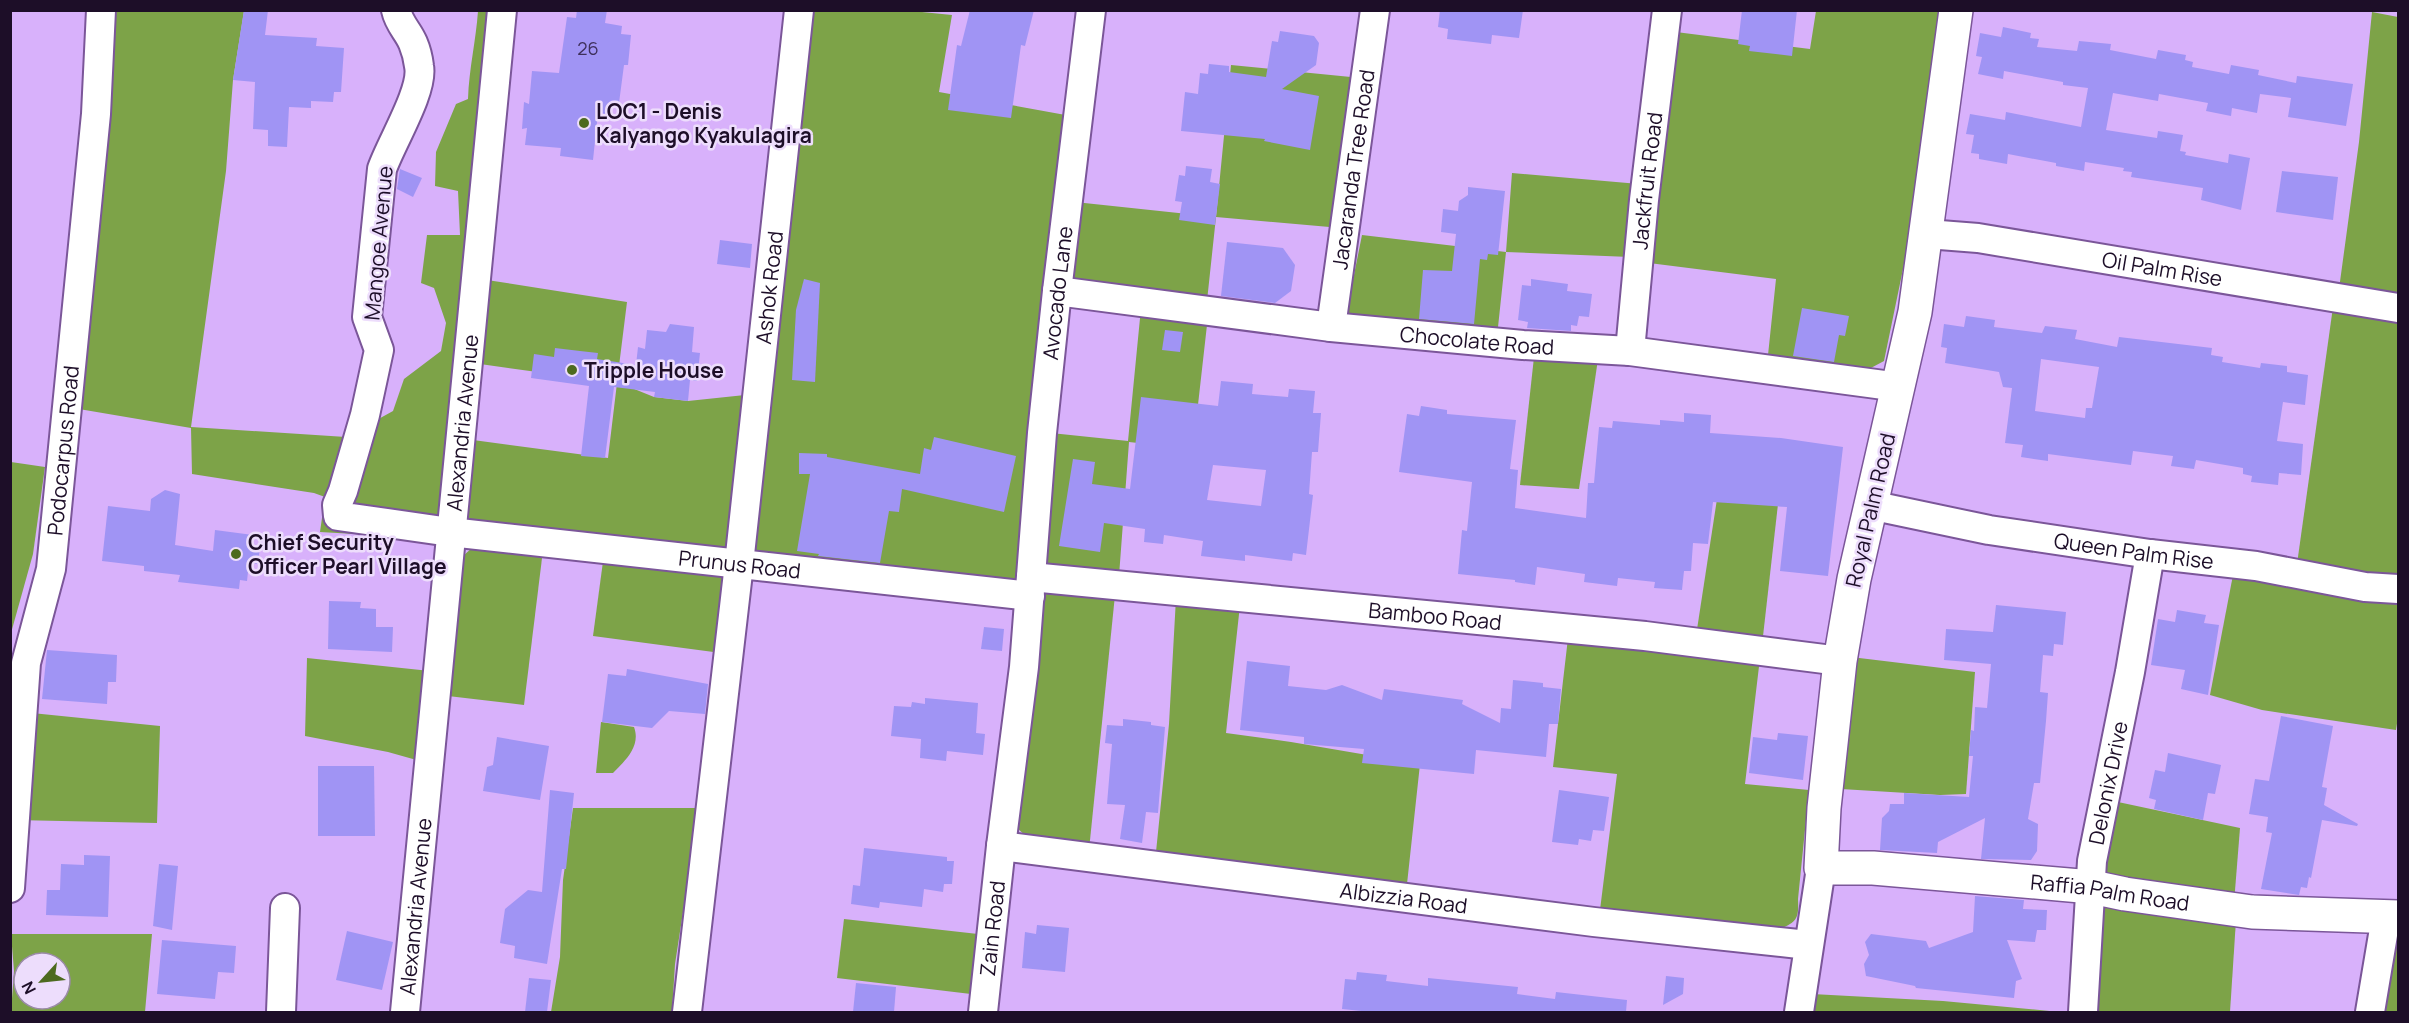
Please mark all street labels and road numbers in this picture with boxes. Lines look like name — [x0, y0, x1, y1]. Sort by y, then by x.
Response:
street label: Jacaranda Tree Road — [1325, 68, 1381, 271]
street label: Jackfruit Road — [1625, 110, 1669, 251]
street label: Mangoe Avenue — [357, 165, 399, 321]
street label: Avocado Lane — [1036, 224, 1079, 361]
street label: Ashok Road — [749, 230, 789, 346]
street label: Oil Palm Rise — [2100, 245, 2225, 293]
street label: Chocolate Road — [1399, 320, 1555, 361]
street label: Alexandria Avenue — [440, 333, 485, 512]
street label: Podocarpus Road — [40, 364, 85, 537]
street label: Royal Palm Road — [1839, 430, 1901, 590]
street label: Queen Palm Rise — [2052, 526, 2215, 575]
street label: Prunus Road — [677, 543, 802, 585]
street label: Bamboo Road — [1367, 596, 1503, 636]
street label: Delonix Drive — [2082, 719, 2134, 847]
street label: Alexandria Avenue — [393, 817, 438, 996]
street label: Raffia Palm Road — [2029, 868, 2191, 917]
street label: Albizzia Road — [1338, 876, 1469, 920]
street label: Zain Road — [973, 879, 1011, 978]

